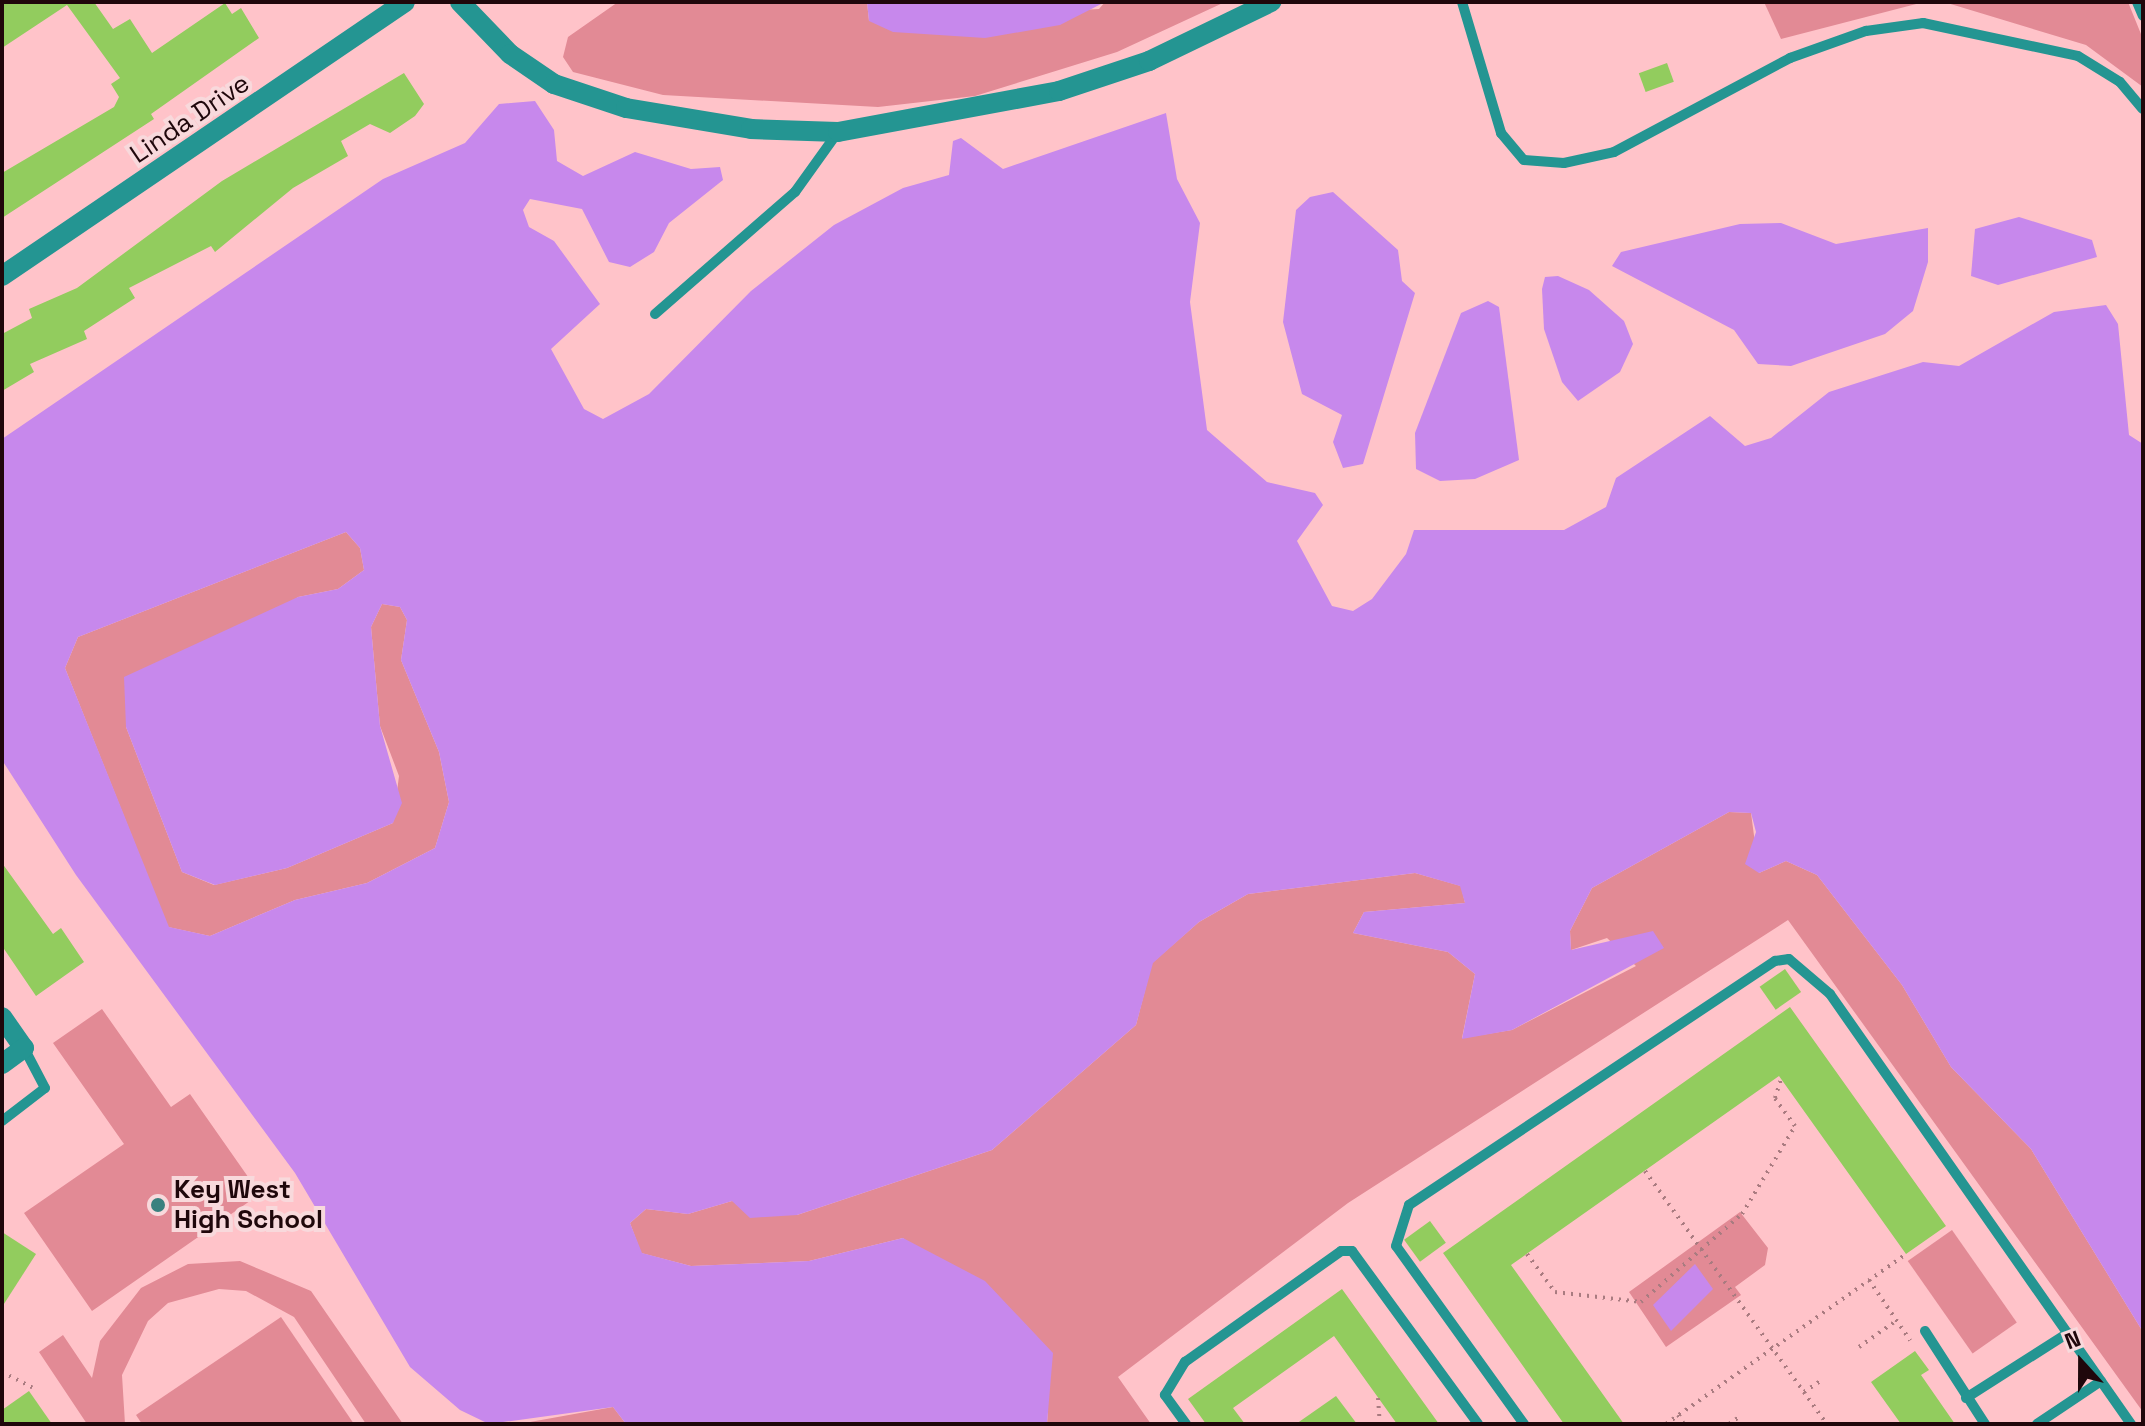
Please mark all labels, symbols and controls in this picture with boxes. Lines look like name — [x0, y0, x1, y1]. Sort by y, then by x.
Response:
street label: Linda Drive — [124, 68, 256, 170]
place label: Key West High School — [174, 1174, 323, 1236]
marker: Key West High School — [149, 1196, 167, 1214]
north arrow — [2041, 1322, 2121, 1402]
text: N — [2060, 1324, 2084, 1355]

